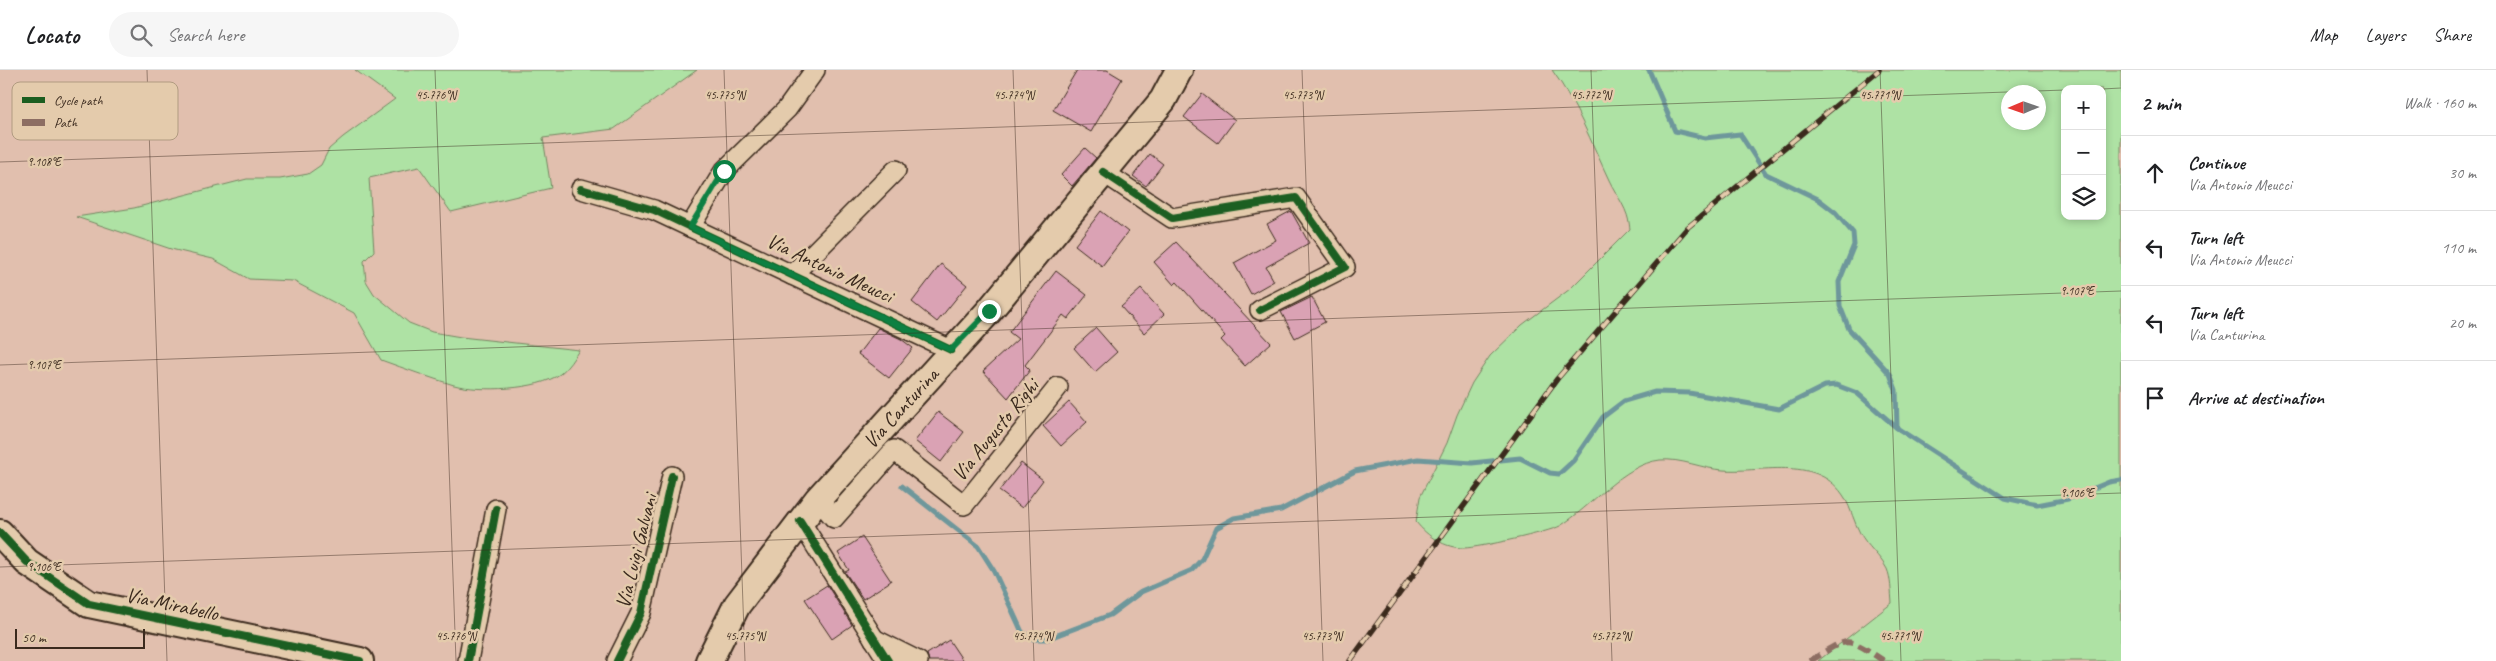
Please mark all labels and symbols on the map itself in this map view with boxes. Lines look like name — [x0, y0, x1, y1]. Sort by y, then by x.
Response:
legend — [12, 82, 178, 140]
north arrow — [2001, 85, 2046, 130]
text: 45.776°N — [416, 87, 458, 103]
text: 45.775°N — [705, 87, 747, 103]
text: 45.774°N — [994, 87, 1036, 103]
text: 45.773°N — [1283, 87, 1325, 103]
text: 45.772°N — [1571, 87, 1613, 103]
text: 45.771°N — [1860, 87, 1902, 103]
text: Cycle path — [54, 92, 103, 109]
text: Path — [54, 114, 78, 131]
text: 9.108°E — [27, 154, 63, 170]
route start — [713, 160, 736, 183]
street label: Via Antonio Meucci — [763, 227, 900, 310]
text: 9.107°E — [2060, 283, 2096, 299]
route end — [978, 300, 1001, 323]
text: 9.107°E — [27, 357, 63, 373]
street label: Via Canturina — [857, 360, 946, 454]
street label: Via Augusto Righi — [946, 371, 1046, 486]
text: 9.106°E — [2060, 485, 2096, 501]
street label: Via Luigi Galvani — [609, 488, 664, 611]
text: 9.106°E — [27, 559, 63, 575]
street label: Via Mirabello — [123, 582, 222, 627]
scale bar — [15, 626, 145, 649]
text: 45.776°N — [436, 628, 478, 644]
text: 45.775°N — [725, 628, 767, 644]
text: 45.774°N — [1013, 628, 1055, 644]
text: 45.773°N — [1302, 628, 1344, 644]
text: 45.772°N — [1591, 628, 1633, 644]
text: 45.771°N — [1880, 628, 1922, 644]

